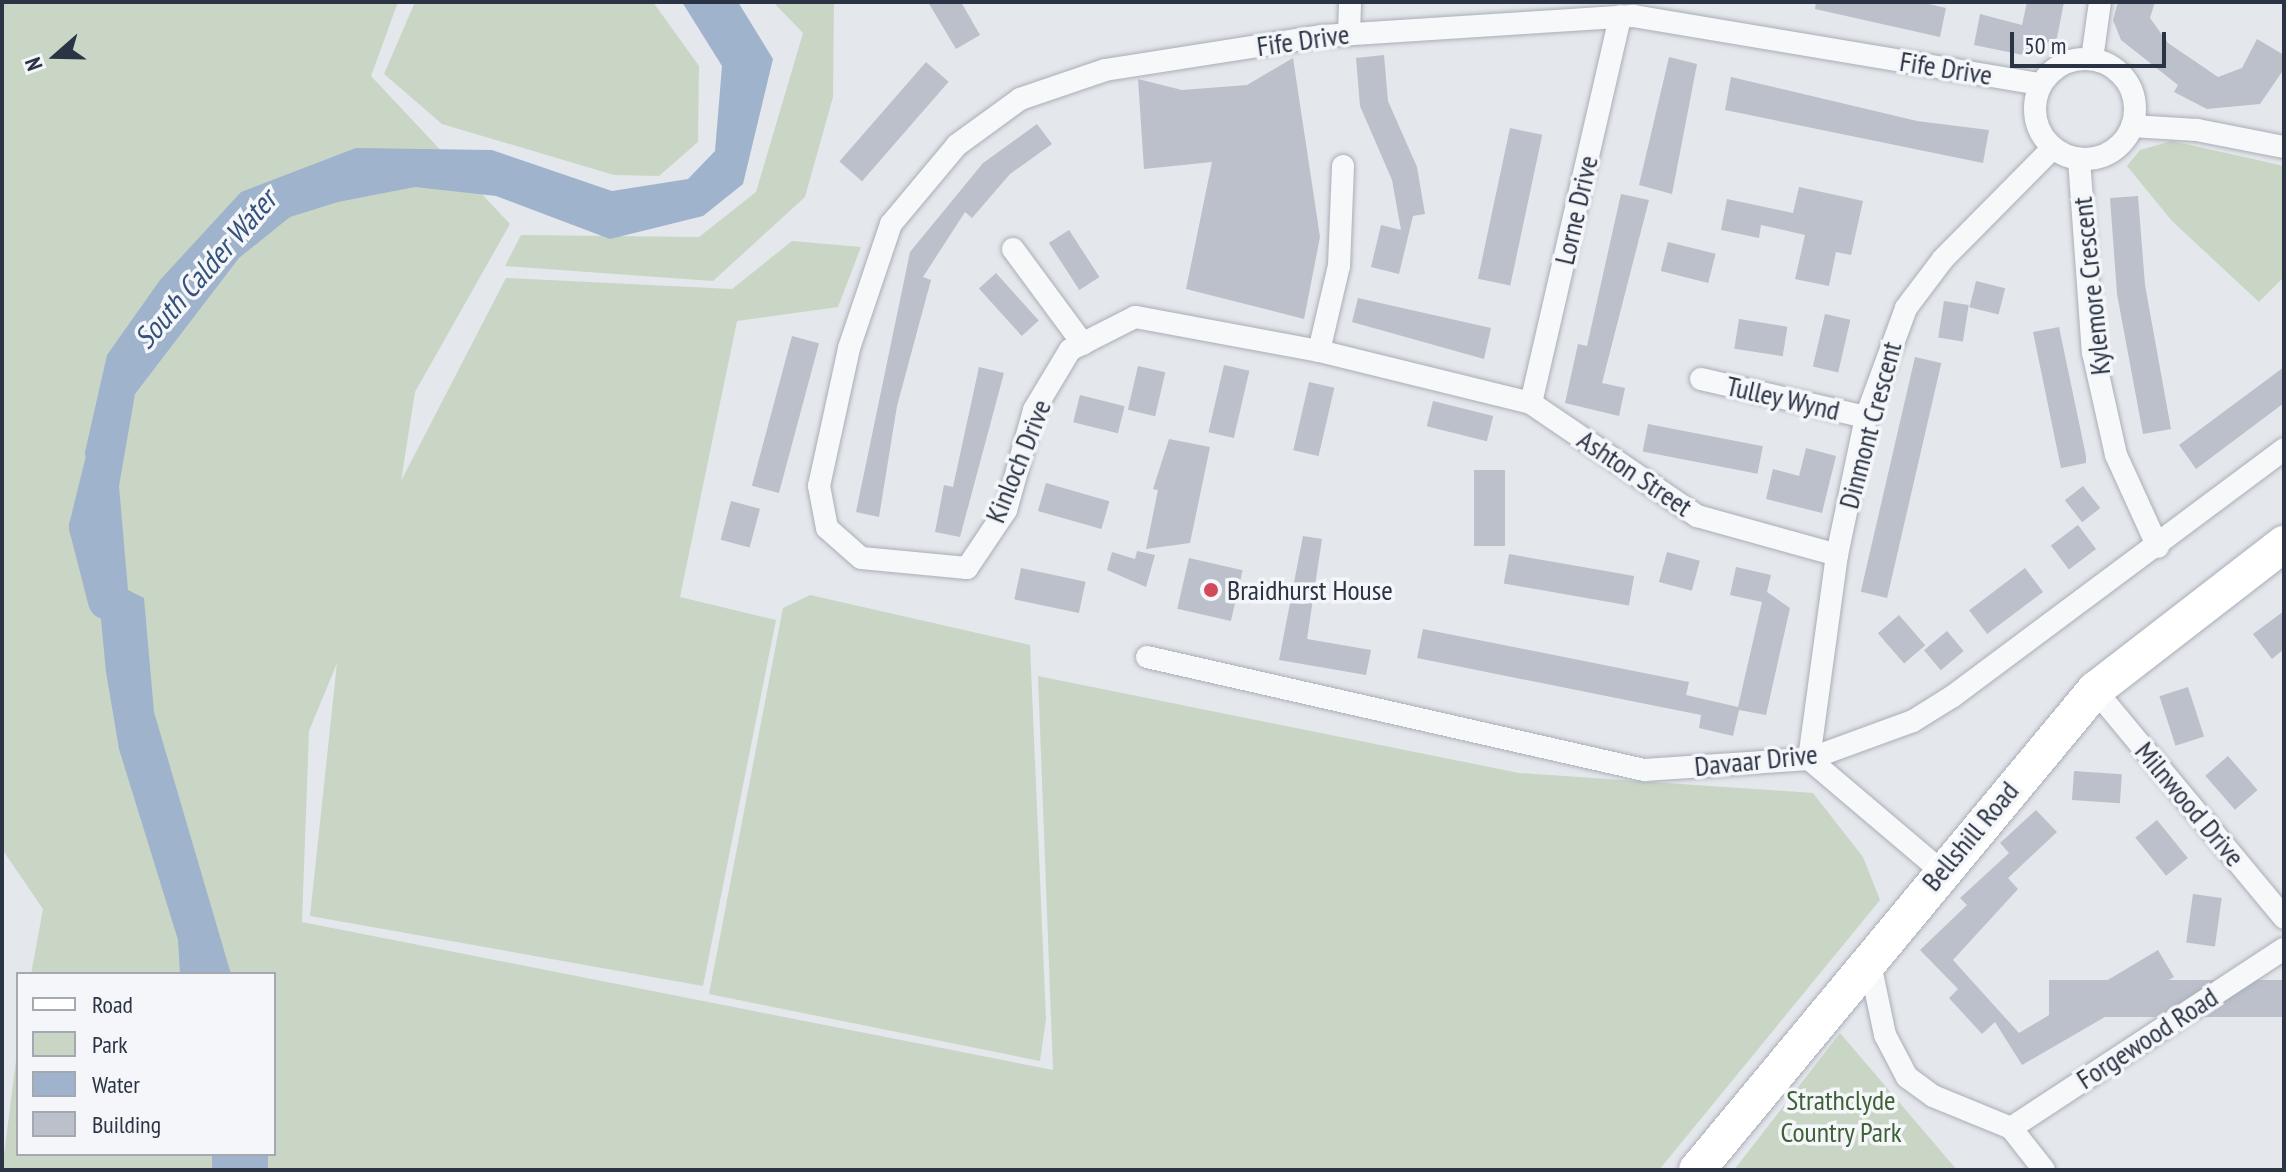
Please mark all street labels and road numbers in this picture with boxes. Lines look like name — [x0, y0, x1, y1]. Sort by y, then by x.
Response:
street label: Fife Drive — [1255, 17, 1351, 63]
street label: Fife Drive — [1897, 44, 1995, 92]
street label: Lorne Drive — [1547, 152, 1605, 268]
street label: Kylemore Crescent — [2065, 195, 2117, 377]
street label: Dinmont Crescent — [1832, 338, 1908, 512]
street label: Tulley Wynd — [1723, 369, 1843, 427]
street label: Kinloch Drive — [978, 394, 1058, 528]
street label: Ashton Street — [1571, 423, 1699, 523]
street label: Milnwood Drive — [2128, 735, 2252, 873]
street label: Davaar Drive — [1693, 737, 1819, 783]
street label: Bellshill Road — [1915, 774, 2025, 898]
street label: Forgewood Road — [2070, 980, 2224, 1096]

